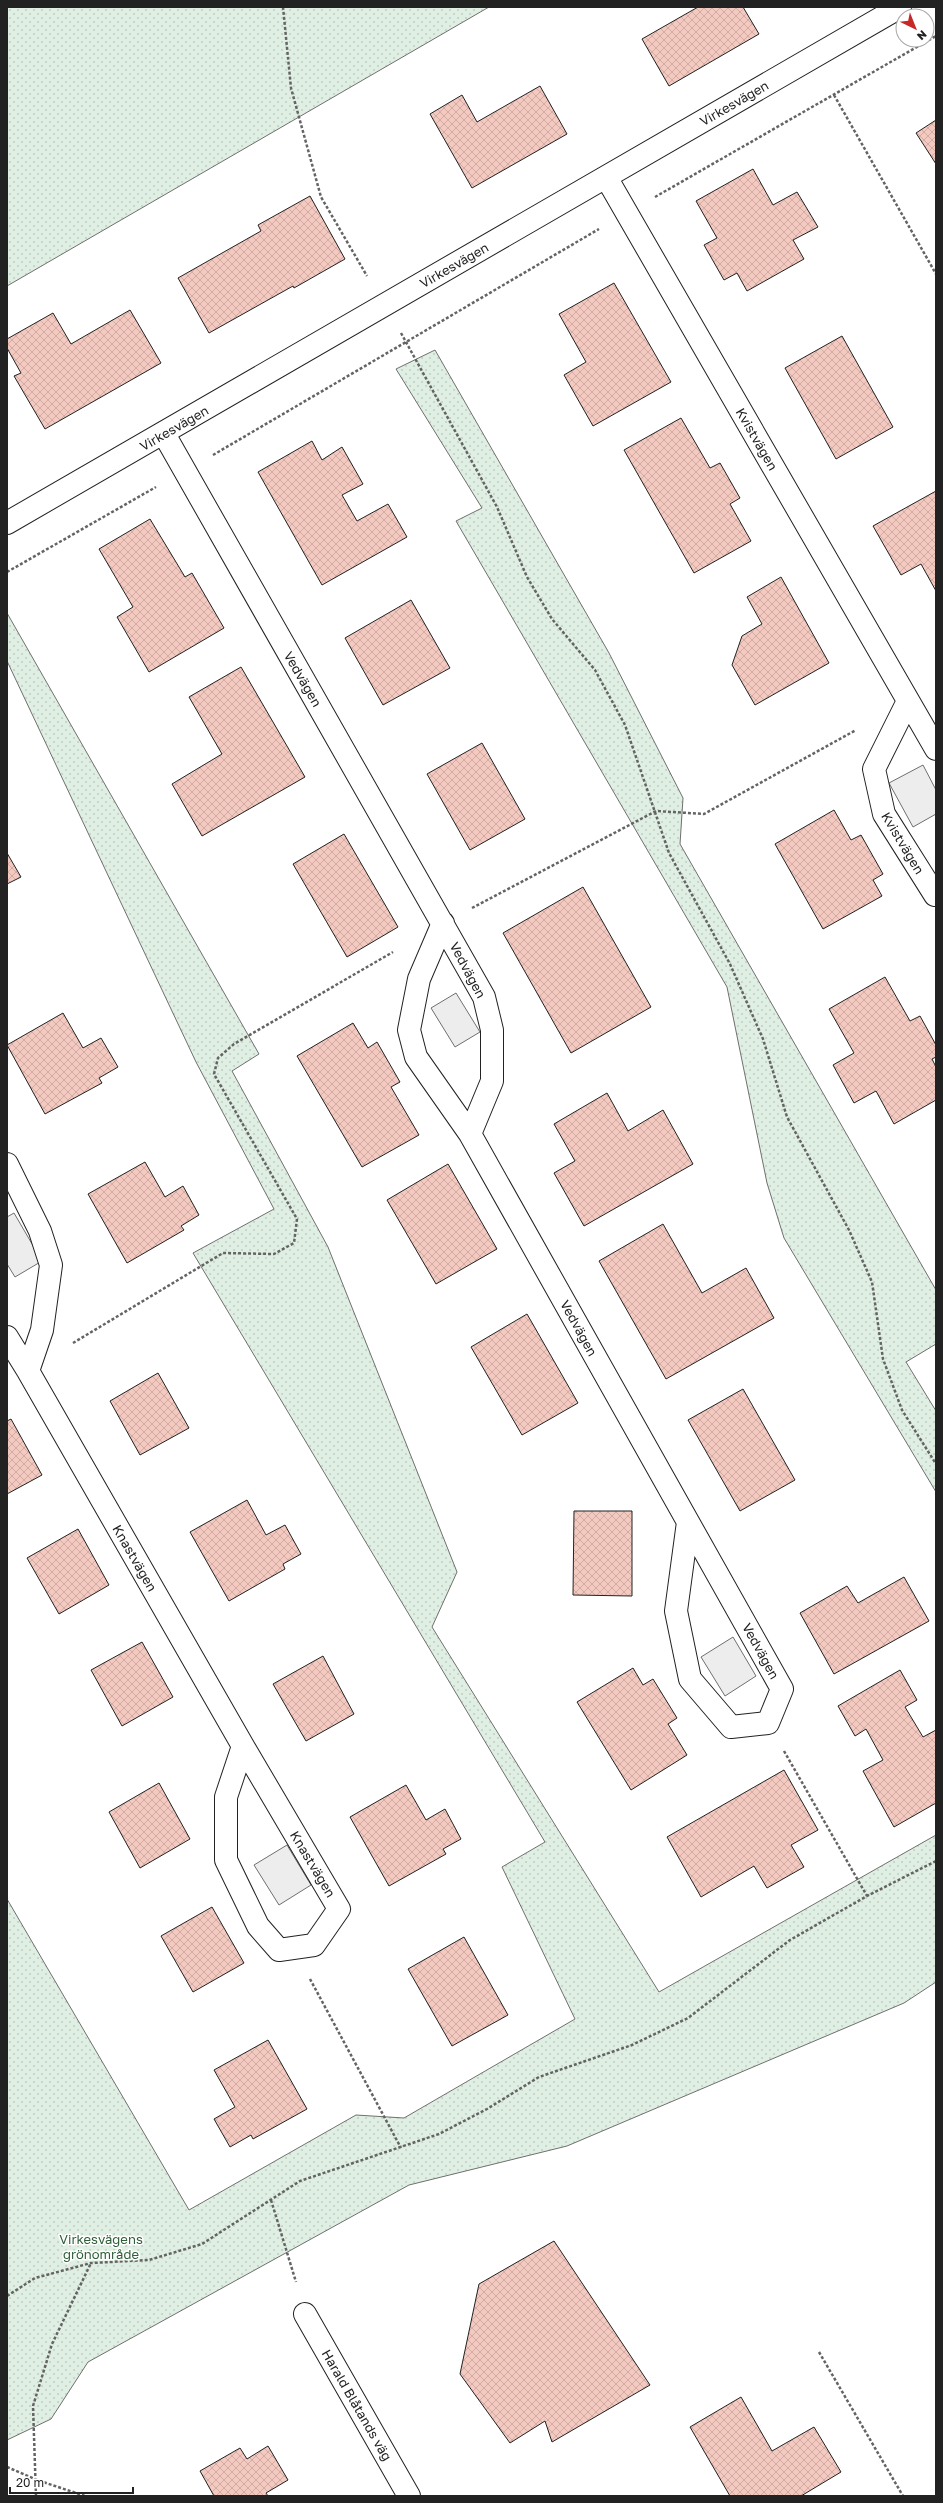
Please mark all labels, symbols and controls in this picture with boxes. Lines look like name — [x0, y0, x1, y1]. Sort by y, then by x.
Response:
north arrow — [895, 8, 935, 48]
text: N — [915, 28, 930, 43]
street label: Virkesvägen — [697, 77, 771, 129]
street label: Virkesvägen — [417, 239, 491, 291]
street label: Virkesvägen — [137, 402, 211, 454]
street label: Kvistvägen — [733, 405, 781, 473]
street label: Vedvägen — [281, 648, 325, 710]
street label: Kvistvägen — [878, 809, 928, 877]
street label: Vedvägen — [447, 939, 489, 1001]
street label: Vedvägen — [557, 1297, 601, 1359]
street label: Knastvägen — [109, 1522, 161, 1594]
street label: Vedvägen — [739, 1620, 783, 1682]
street label: Knastvägen — [287, 1828, 339, 1900]
park label: Virkesvägens grönområde — [59, 2231, 143, 2262]
street label: Harald Blåtands väg — [319, 2346, 395, 2464]
scale bar — [10, 2469, 133, 2495]
text: 20 m — [16, 2475, 44, 2490]

